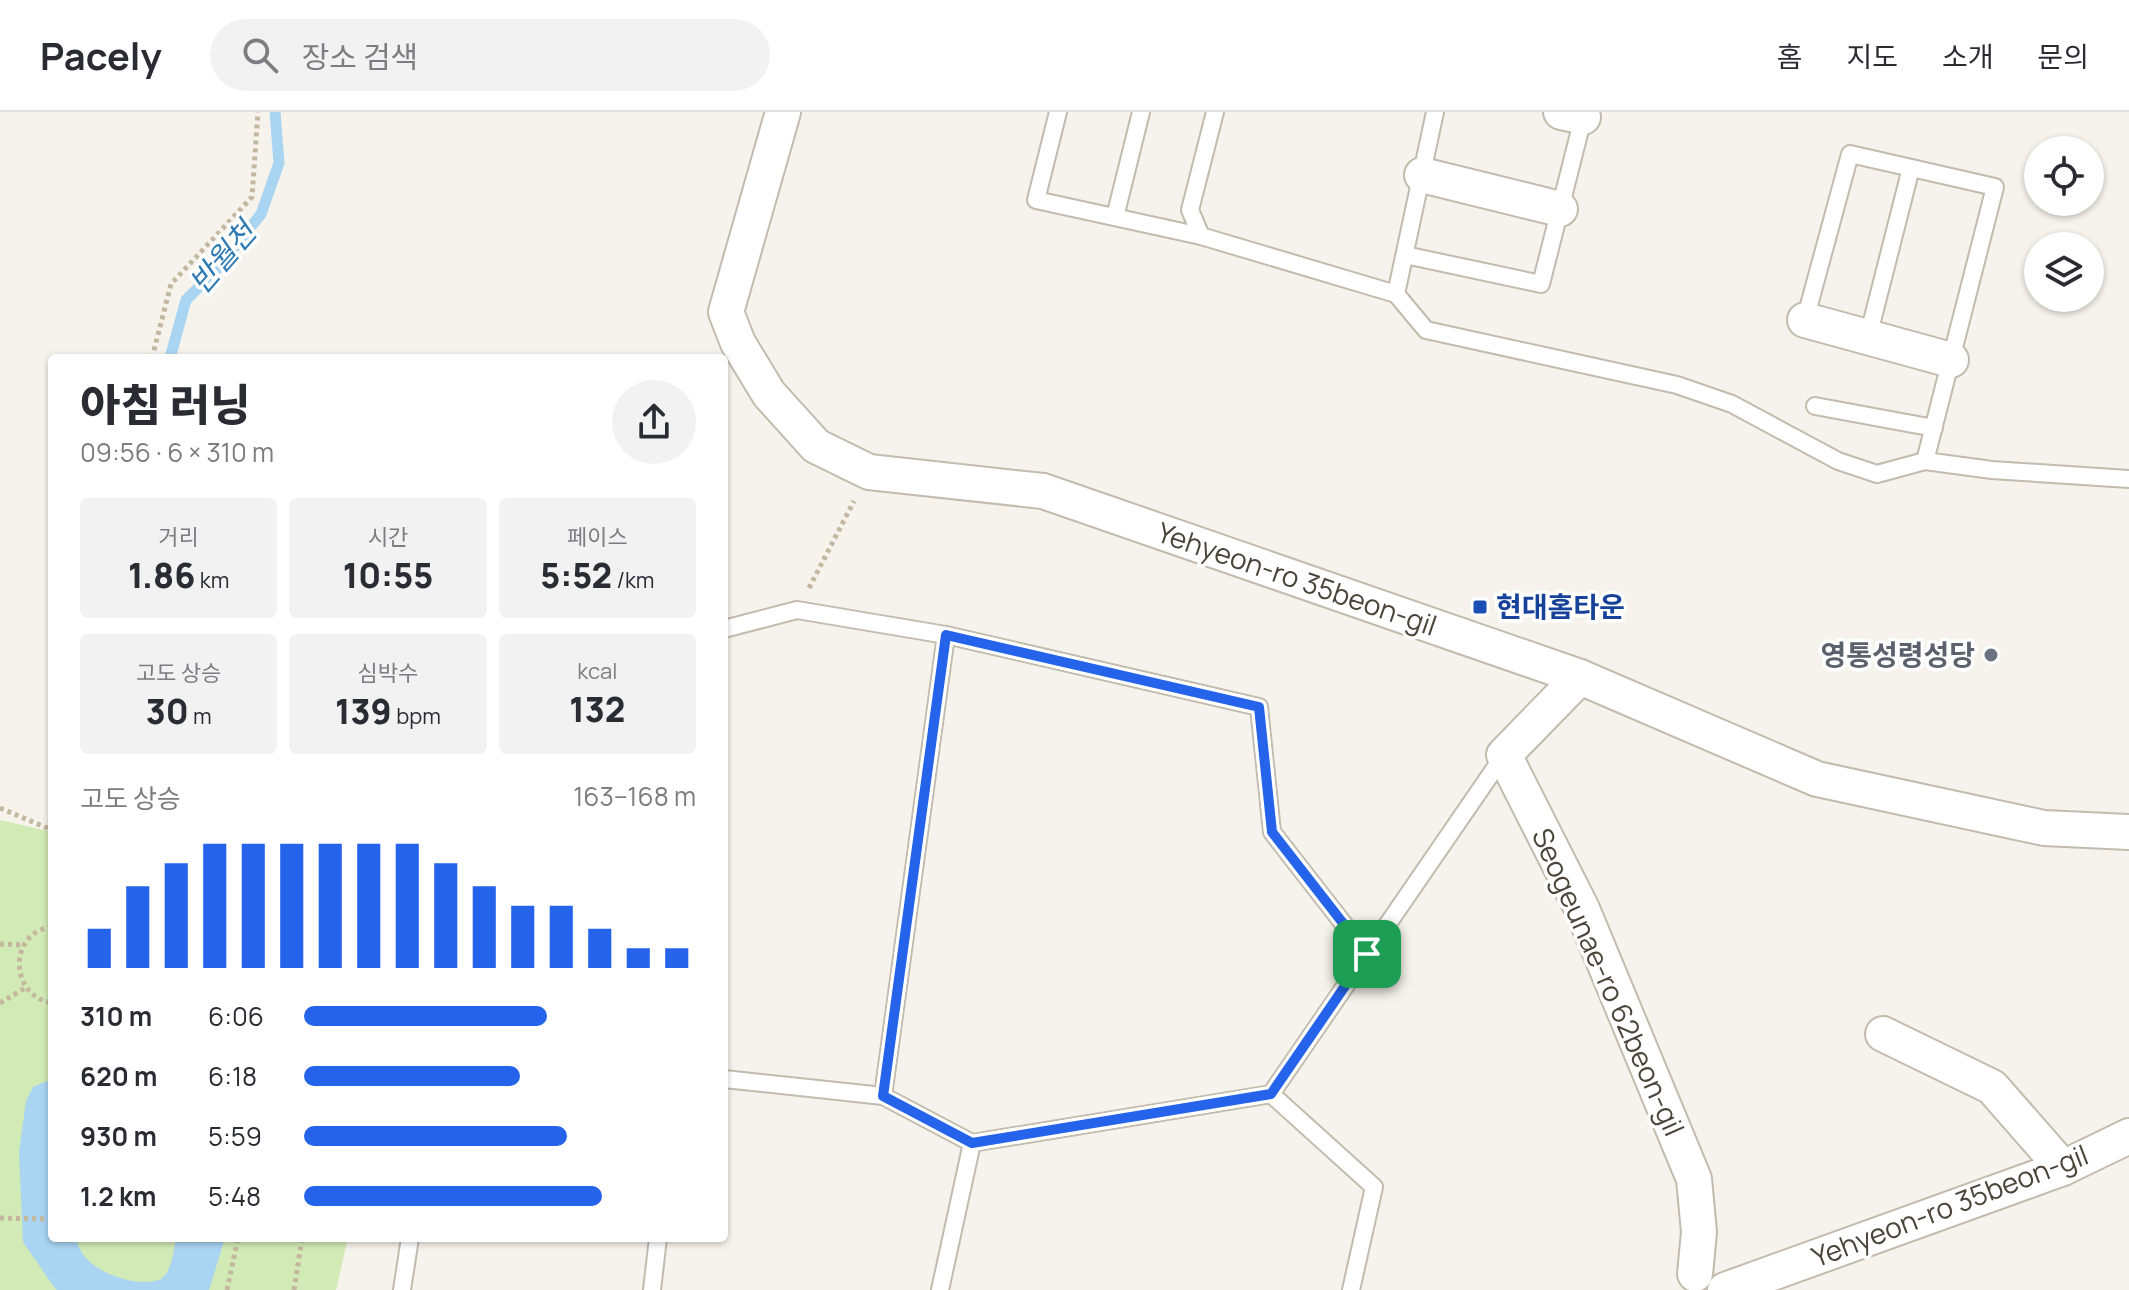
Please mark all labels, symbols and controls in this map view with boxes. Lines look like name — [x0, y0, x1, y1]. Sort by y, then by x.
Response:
search box — [210, 19, 770, 91]
text: Pacely — [40, 29, 162, 81]
icon: search — [238, 33, 282, 77]
text: 장소 검색 — [302, 36, 418, 77]
text: 홈 — [1777, 37, 1802, 75]
text: 지도 — [1846, 37, 1898, 75]
text: 소개 — [1942, 37, 1993, 75]
text: 문의 — [2037, 37, 2089, 75]
map controls — [2024, 136, 2104, 312]
button: locate — [2024, 136, 2104, 216]
water label: 반월천 — [179, 210, 267, 302]
button: layers — [2024, 232, 2104, 312]
text: 아침 러닝 — [80, 374, 251, 434]
button: share — [612, 380, 696, 464]
text: 09:56 · 6 × 310 m — [80, 434, 274, 470]
street label: Yehyeon-ro 35beon-gil — [1153, 512, 1442, 644]
text: 거리 — [158, 522, 199, 552]
text: 시간 — [368, 522, 408, 552]
text: 페이스 — [567, 522, 628, 552]
text: 1.86 — [128, 552, 195, 598]
text: 10:55 — [343, 552, 433, 598]
text: 5:52 — [540, 552, 612, 598]
text: km — [195, 565, 229, 595]
text: /km — [612, 565, 655, 595]
place label: 현대홈타운 — [1496, 587, 1625, 625]
marker: 현대홈타운 — [1471, 598, 1489, 616]
place label: 영통성령성당 — [1820, 635, 1975, 673]
marker: 영통성령성당 — [1982, 646, 2000, 664]
text: kcal — [577, 656, 617, 686]
text: 고도 상승 — [136, 658, 221, 688]
text: 심박수 — [358, 658, 418, 688]
text: 132 — [569, 686, 625, 732]
text: 30 — [146, 688, 189, 734]
text: 139 — [335, 688, 392, 734]
text: m — [189, 701, 212, 731]
text: bpm — [392, 701, 441, 731]
text: 163–168 m — [573, 778, 696, 814]
text: 고도 상승 — [80, 780, 181, 816]
street label: Seogeunae-ro 62beon-gil — [1524, 822, 1694, 1141]
pin — [1333, 920, 1401, 988]
icon: arrive — [1345, 932, 1389, 976]
text: 310 m — [80, 998, 152, 1034]
text: 6:06 — [208, 998, 264, 1034]
text: 620 m — [80, 1058, 157, 1094]
text: 6:18 — [208, 1058, 257, 1094]
text: 930 m — [80, 1118, 157, 1154]
text: 5:59 — [208, 1118, 262, 1154]
street label: Yehyeon-ro 35beon-gil — [1806, 1135, 2093, 1275]
text: 1.2 km — [80, 1178, 156, 1214]
text: 5:48 — [208, 1178, 261, 1214]

